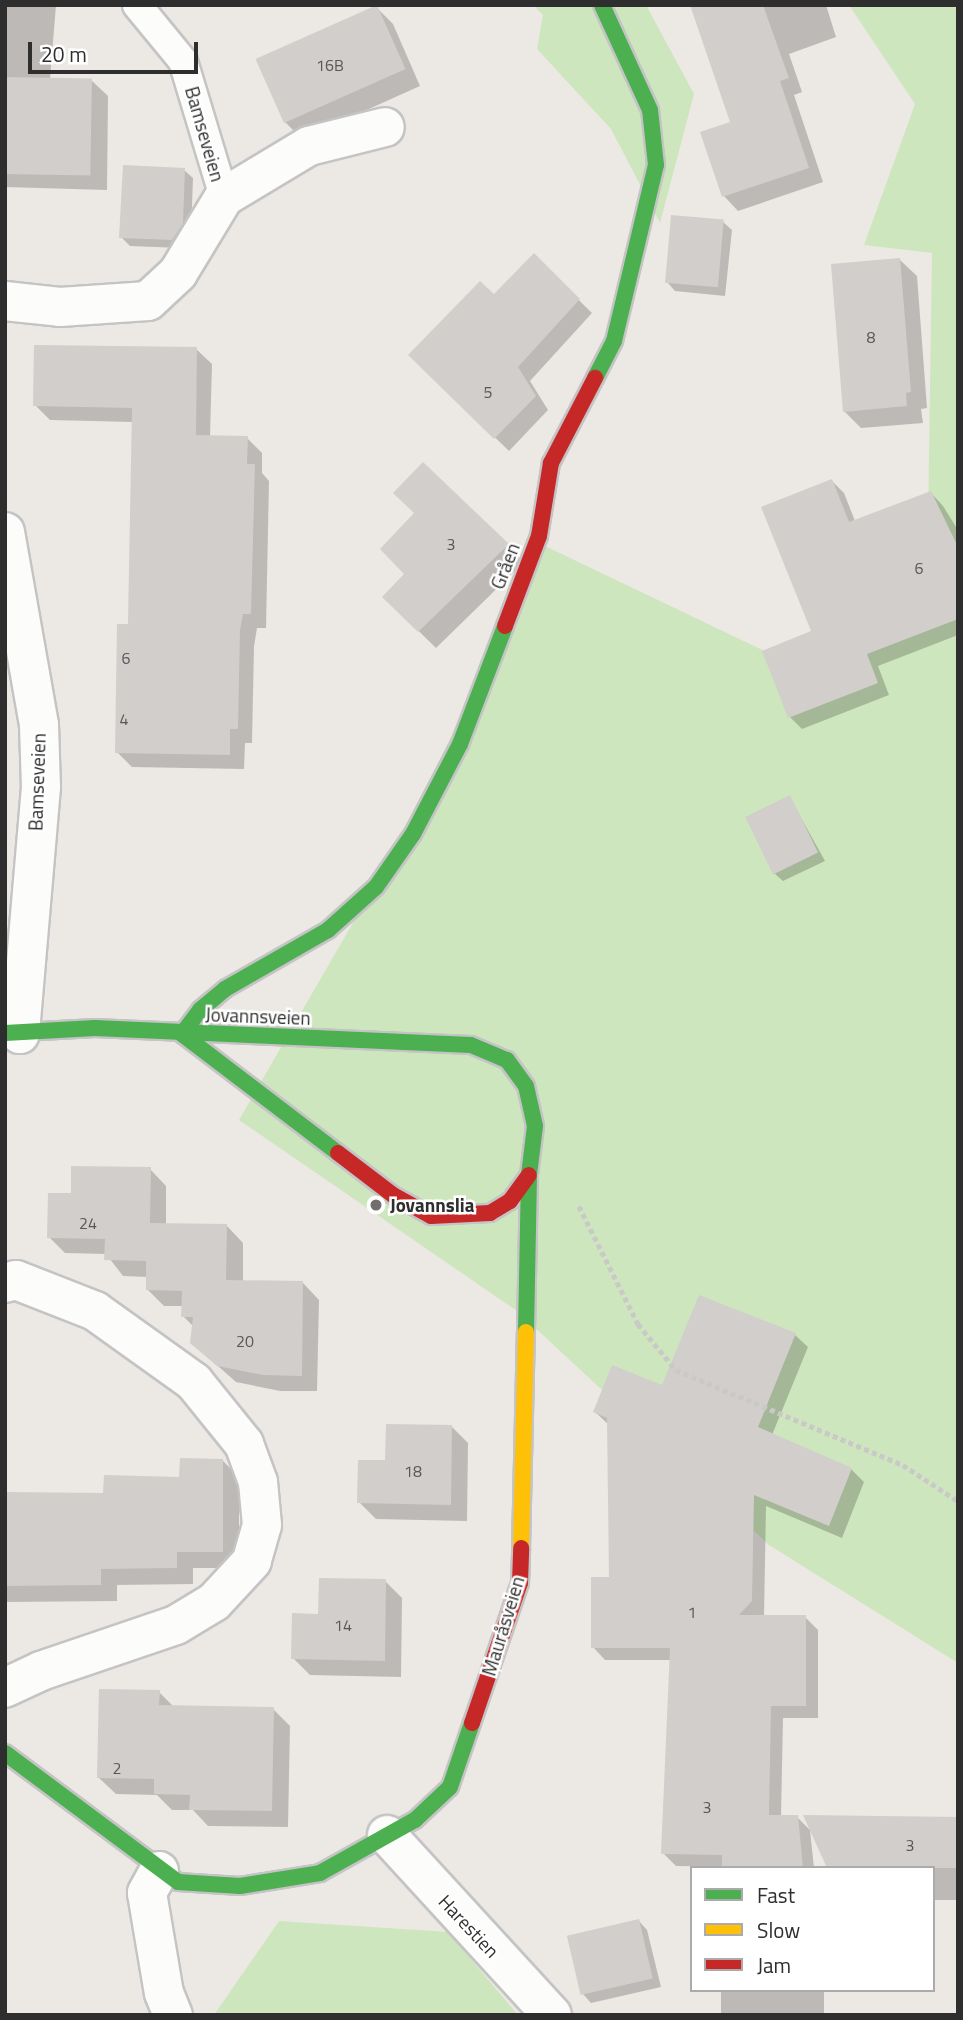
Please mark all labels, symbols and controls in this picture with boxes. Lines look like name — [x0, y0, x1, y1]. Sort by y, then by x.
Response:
scale bar — [32, 28, 201, 72]
text: 20 m — [41, 38, 87, 70]
house number: 16B — [316, 55, 344, 75]
street label: Bamseveien — [181, 84, 229, 184]
house number: 8 — [867, 327, 875, 347]
house number: 5 — [484, 382, 492, 402]
house number: 3 — [447, 534, 455, 554]
street label: Gråen — [486, 540, 524, 592]
house number: 6 — [915, 558, 923, 578]
house number: 6 — [122, 648, 130, 668]
house number: 4 — [120, 709, 128, 729]
street label: Bamseveien — [24, 733, 50, 831]
street label: Jovannsveien — [205, 1003, 311, 1029]
place label: Jovannslia — [390, 1194, 474, 1216]
marker: Jovannslia — [368, 1197, 384, 1213]
house number: 24 — [79, 1213, 97, 1233]
house number: 20 — [236, 1331, 254, 1351]
house number: 18 — [404, 1461, 422, 1481]
street label: Mauråsveien — [477, 1573, 529, 1679]
house number: 1 — [688, 1602, 696, 1622]
house number: 14 — [334, 1615, 352, 1635]
house number: 2 — [113, 1758, 121, 1778]
house number: 3 — [703, 1797, 711, 1817]
house number: 3 — [906, 1835, 914, 1855]
legend — [690, 1866, 935, 1992]
text: Fast — [757, 1879, 795, 1911]
street label: Harestien — [434, 1890, 504, 1962]
text: Slow — [757, 1914, 800, 1946]
text: Jam — [757, 1949, 791, 1981]

